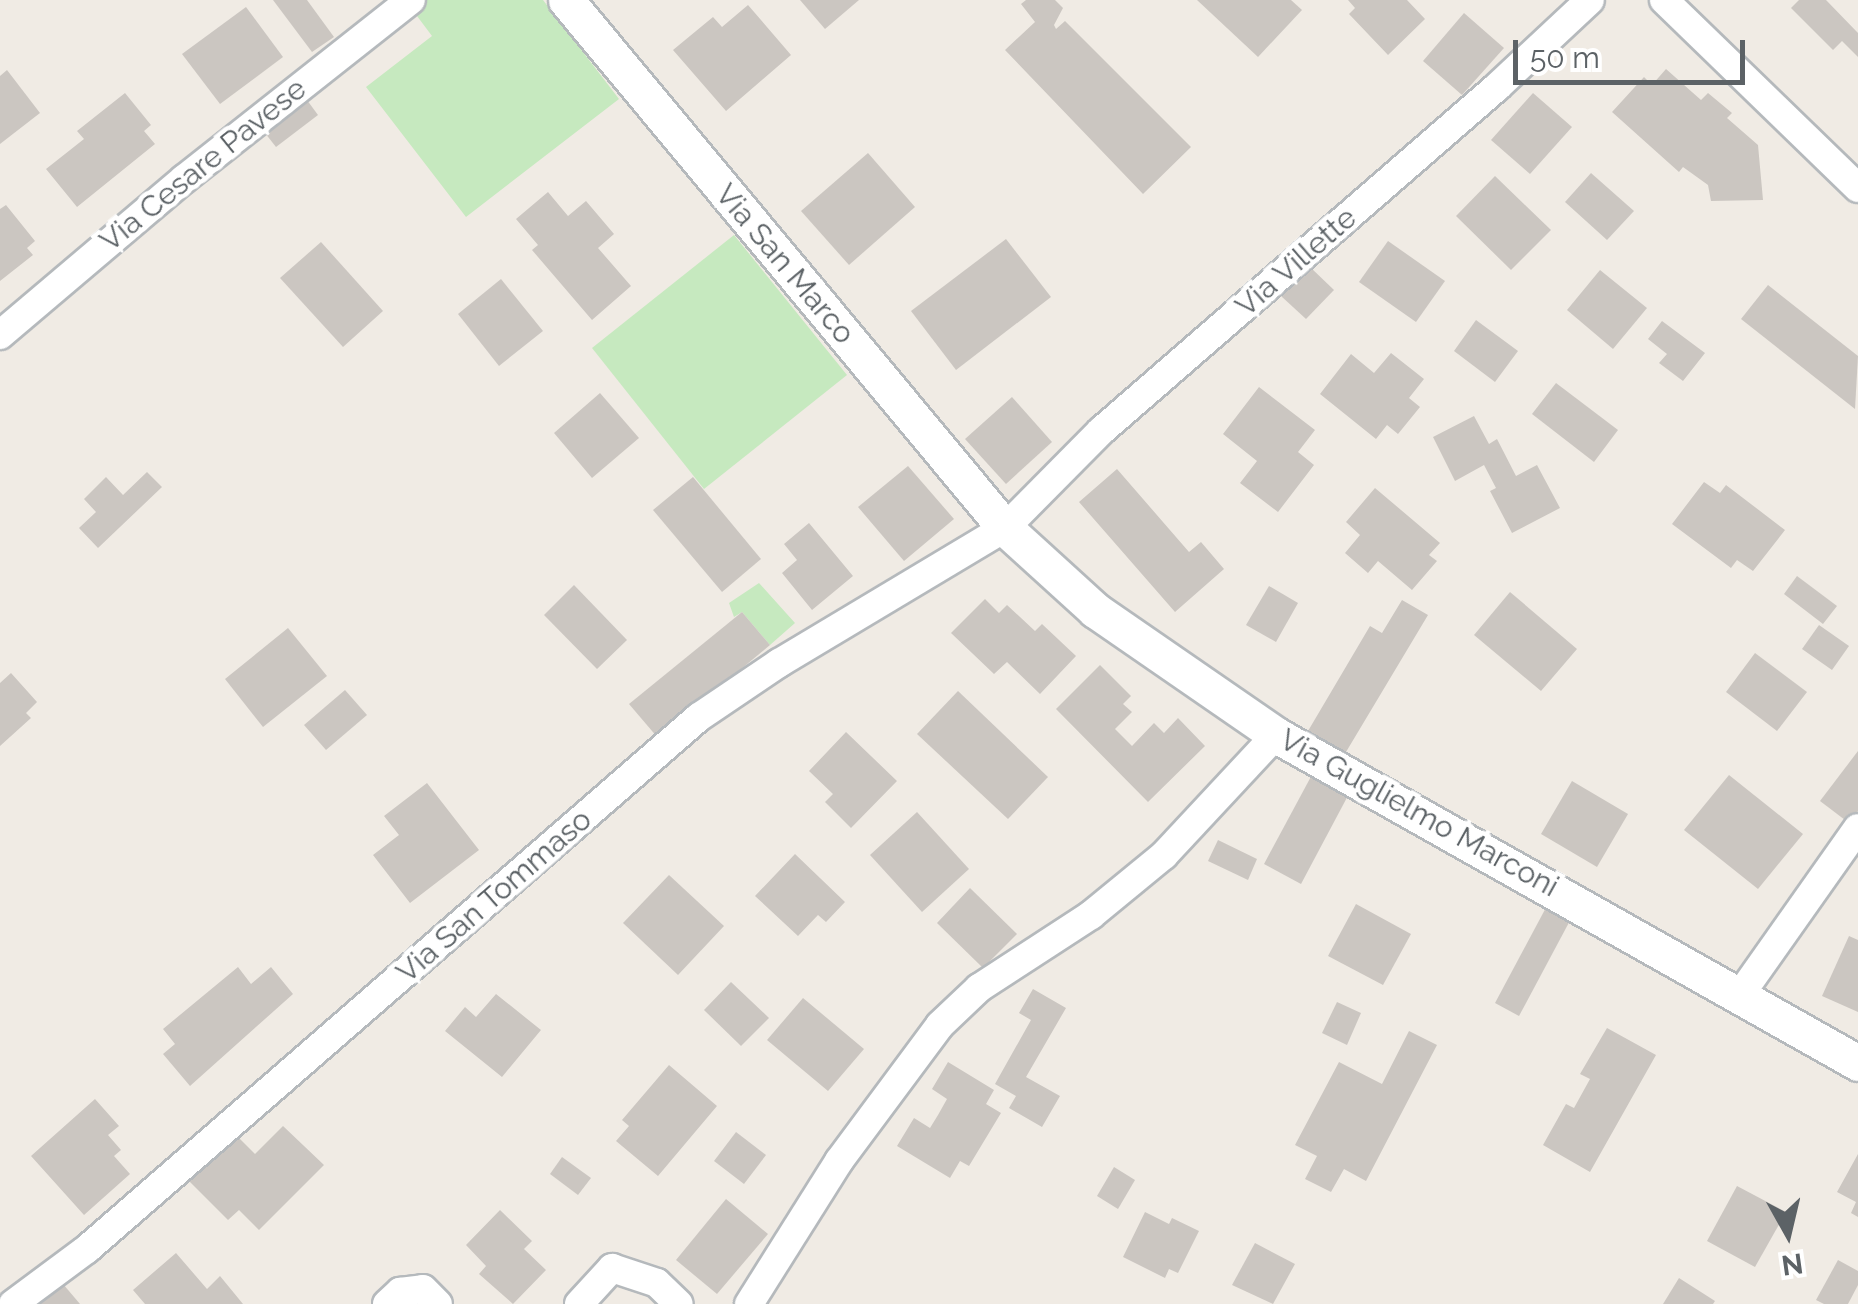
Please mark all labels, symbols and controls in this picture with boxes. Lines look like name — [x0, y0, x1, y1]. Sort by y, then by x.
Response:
scale bar — [1518, 20, 1750, 82]
text: 50 m — [1530, 40, 1600, 75]
street label: Via Cesare Pavese — [93, 71, 313, 259]
street label: Via San Marco — [708, 177, 862, 351]
street label: Via Villette — [1228, 200, 1364, 324]
street label: Via Guglielmo Marconi — [1273, 721, 1565, 905]
street label: Via San Tommaso — [389, 801, 599, 991]
north arrow — [1738, 1184, 1838, 1284]
text: N — [1779, 1246, 1805, 1282]

